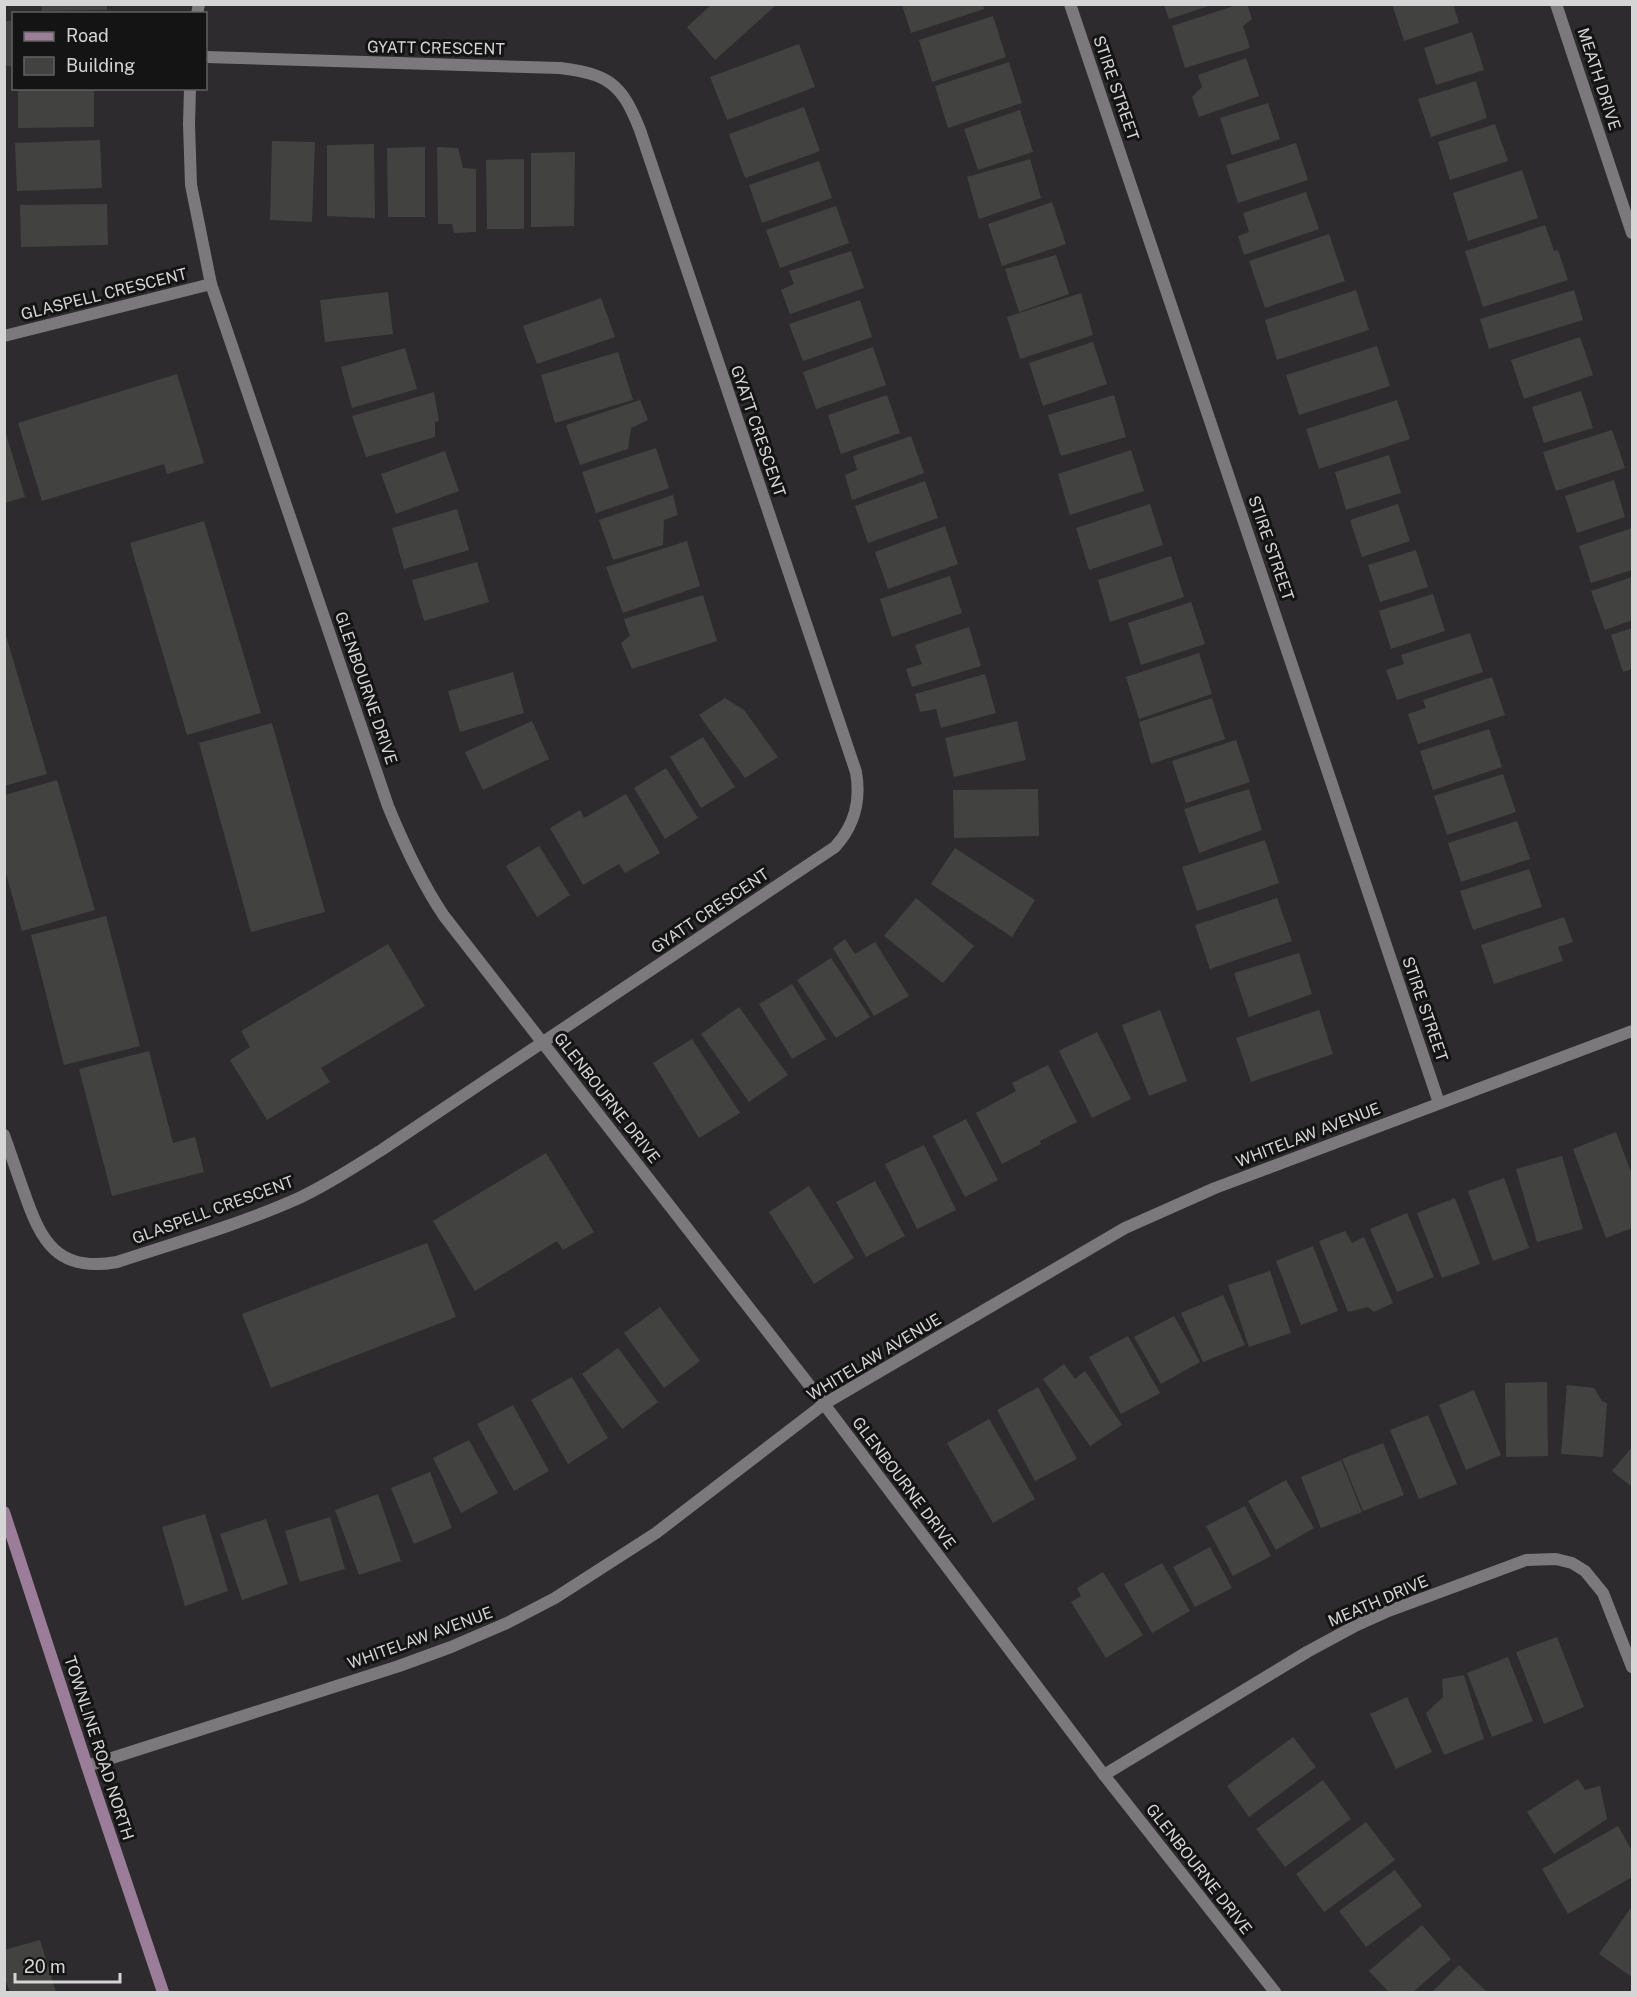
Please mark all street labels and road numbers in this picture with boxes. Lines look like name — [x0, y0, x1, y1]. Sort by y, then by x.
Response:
street label: MEATH DRIVE — [1573, 25, 1625, 133]
street label: STIRE STREET — [1089, 33, 1143, 143]
street label: GYATT CRESCENT — [367, 37, 506, 59]
street label: GLASPELL CRESCENT — [19, 264, 190, 324]
street label: GYATT CRESCENT — [727, 363, 790, 500]
street label: STIRE STREET — [1244, 493, 1298, 603]
street label: GLENBOURNE DRIVE — [331, 609, 401, 767]
street label: GYATT CRESCENT — [648, 864, 773, 957]
street label: STIRE STREET — [1398, 954, 1452, 1064]
street label: GLENBOURNE DRIVE — [550, 1029, 664, 1167]
street label: WHITELAW AVENUE — [1233, 1099, 1383, 1171]
street label: GLASPELL CRESCENT — [130, 1172, 297, 1248]
street label: WHITELAW AVENUE — [803, 1309, 945, 1405]
street label: GLENBOURNE DRIVE — [848, 1413, 960, 1553]
street label: MEATH DRIVE — [1325, 1571, 1431, 1631]
street label: WHITELAW AVENUE — [345, 1603, 495, 1673]
street label: TOWNLINE ROAD NORTH — [60, 1654, 138, 1842]
street label: GLENBOURNE DRIVE — [1142, 1800, 1256, 1938]

